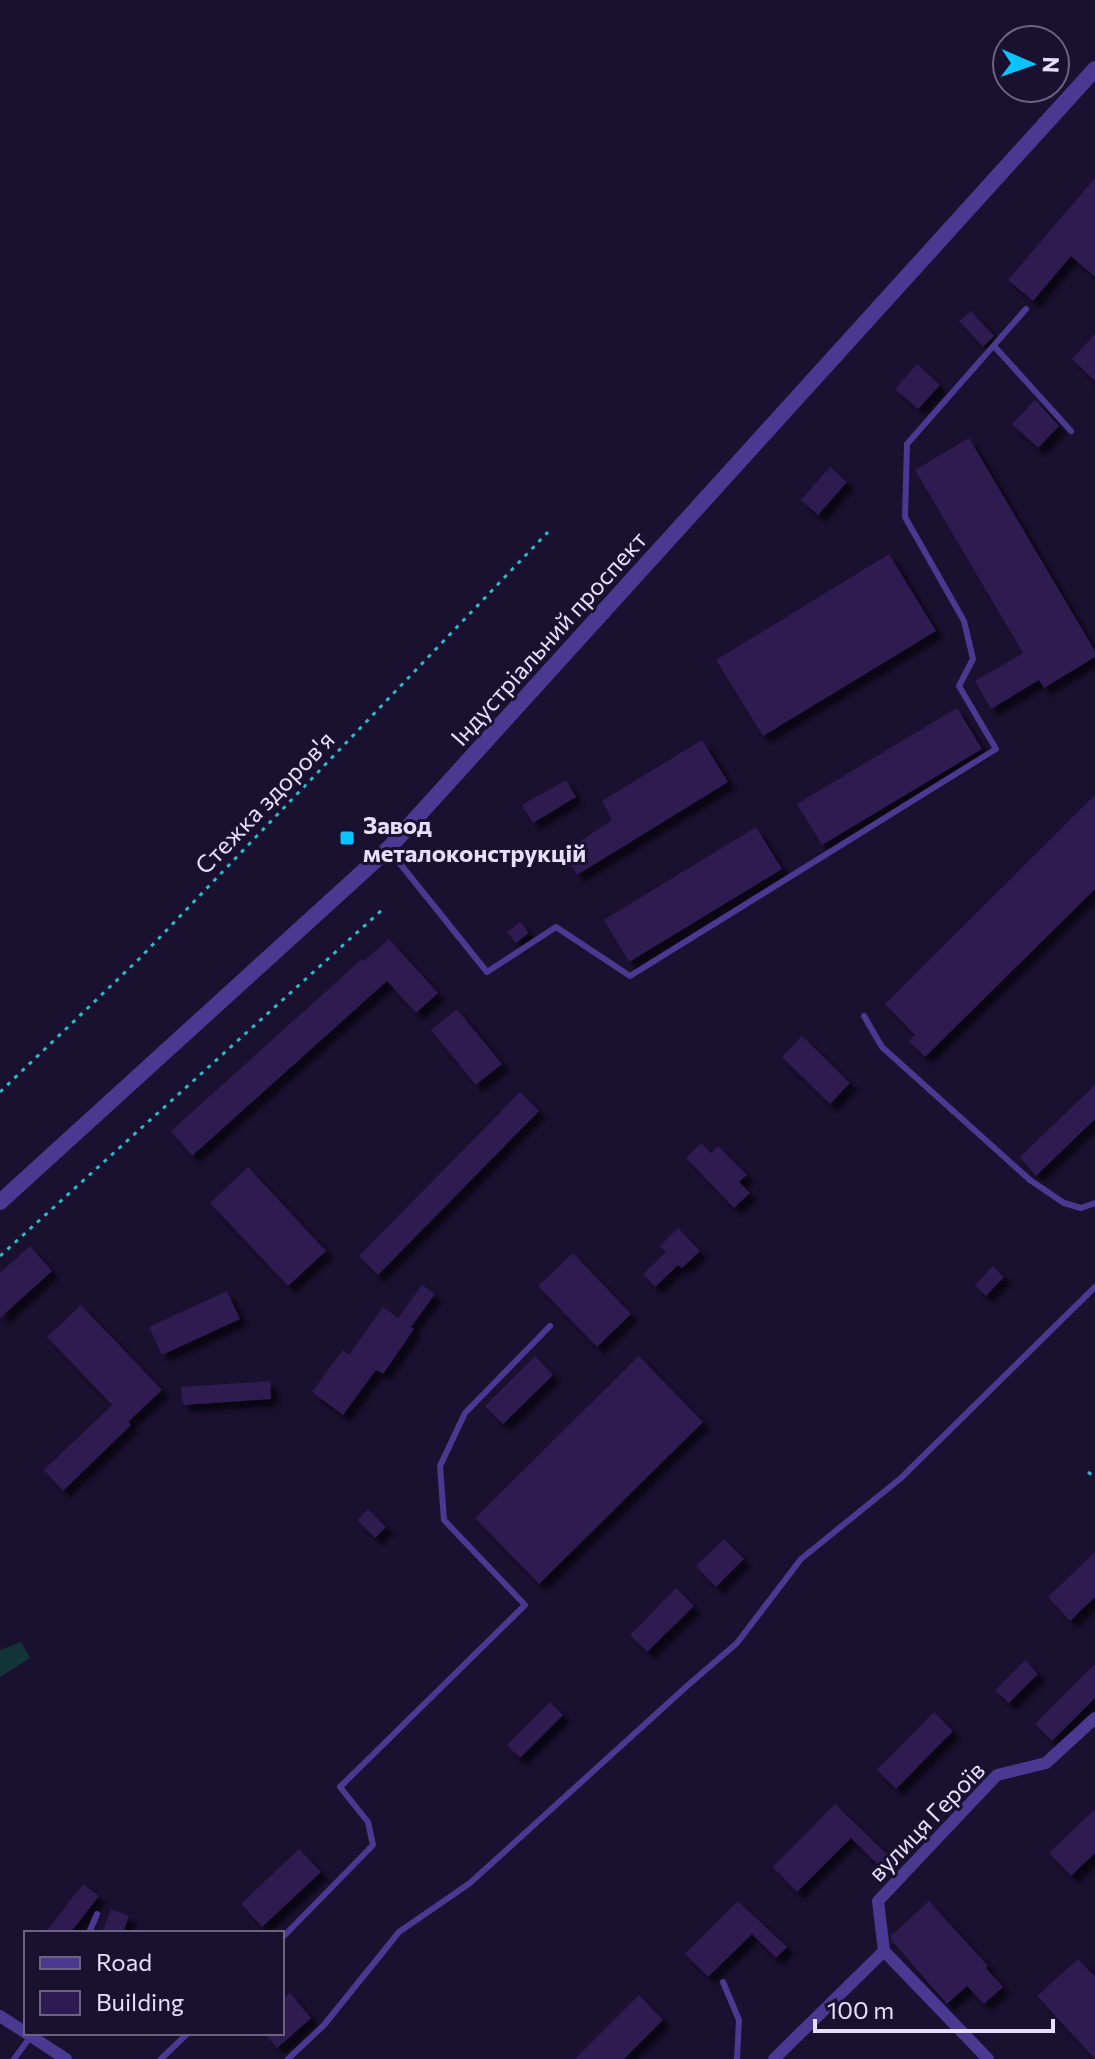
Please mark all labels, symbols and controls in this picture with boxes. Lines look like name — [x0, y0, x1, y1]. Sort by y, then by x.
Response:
north arrow — [991, 24, 1071, 104]
text: N — [1038, 56, 1065, 73]
street label: Індустріальний проспект — [444, 525, 652, 751]
street label: Стежка здоров'я — [189, 725, 339, 879]
place label: Завод металоконструкцій — [363, 810, 586, 867]
marker: Завод металоконструкцій — [338, 829, 356, 847]
street label: вулиця Героїв — [862, 1755, 990, 1887]
legend — [24, 1931, 284, 2035]
text: Road — [96, 1947, 152, 1976]
scale bar — [815, 1983, 1053, 2033]
text: Building — [96, 1987, 184, 2016]
text: 100 m — [827, 1995, 894, 2024]

